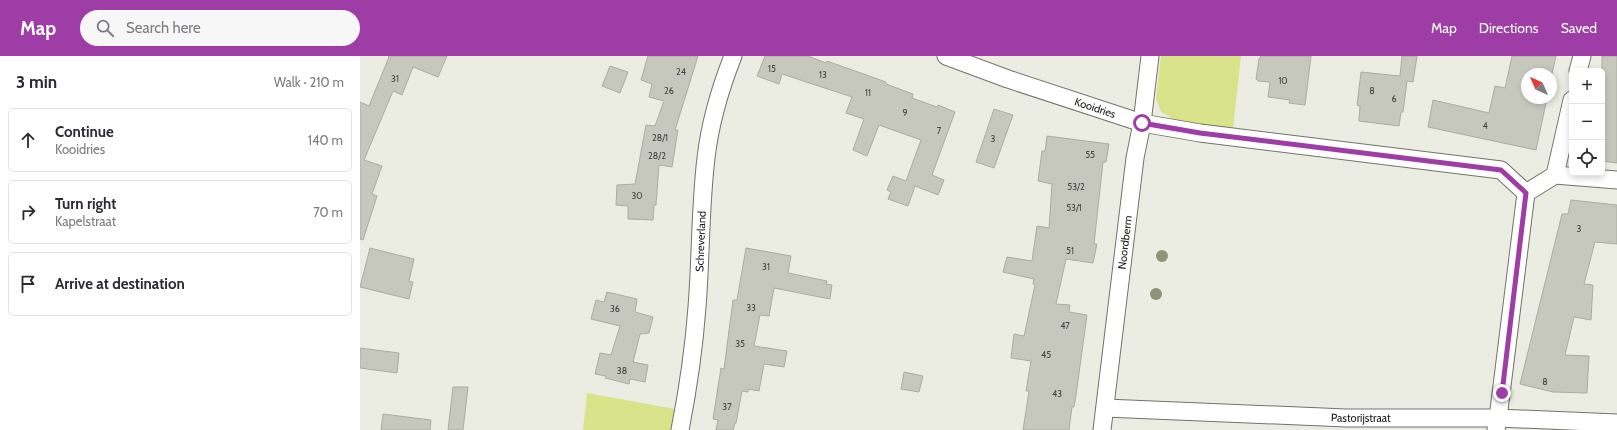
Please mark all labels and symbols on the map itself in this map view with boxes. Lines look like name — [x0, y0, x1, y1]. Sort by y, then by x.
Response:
house number: 15 — [768, 63, 776, 74]
house number: 24 — [676, 66, 686, 77]
north arrow — [1521, 68, 1557, 104]
house number: 13 — [819, 69, 827, 80]
house number: 31 — [391, 73, 399, 84]
house number: 10 — [1278, 75, 1288, 86]
house number: 26 — [664, 85, 674, 96]
house number: 8 — [1369, 85, 1375, 96]
house number: 11 — [865, 87, 871, 98]
house number: 6 — [1391, 93, 1397, 104]
street label: Kooidries — [1073, 94, 1118, 121]
house number: 9 — [902, 107, 908, 118]
route start — [1133, 114, 1151, 132]
house number: 4 — [1482, 120, 1488, 131]
house number: 7 — [937, 125, 942, 136]
house number: 28/1 — [652, 132, 668, 143]
house number: 3 — [991, 133, 996, 144]
house number: 55 — [1085, 149, 1095, 160]
house number: 28/2 — [648, 150, 666, 161]
house number: 53/2 — [1067, 181, 1085, 192]
house number: 30 — [631, 190, 643, 201]
house number: 53/1 — [1066, 202, 1082, 213]
street label: Schreverland — [692, 211, 709, 272]
street label: Noordberm — [1115, 214, 1135, 270]
house number: 3 — [1577, 223, 1582, 234]
house number: 51 — [1066, 245, 1074, 256]
house number: 31 — [762, 261, 770, 272]
house number: 33 — [746, 302, 756, 313]
house number: 36 — [610, 303, 620, 314]
house number: 47 — [1060, 320, 1070, 331]
house number: 35 — [735, 338, 745, 349]
house number: 45 — [1041, 349, 1051, 360]
house number: 38 — [617, 365, 627, 376]
house number: 8 — [1542, 376, 1548, 387]
route end — [1493, 384, 1511, 402]
house number: 43 — [1052, 388, 1062, 399]
house number: 37 — [722, 401, 732, 412]
street label: Pastorijstraat — [1331, 410, 1391, 425]

